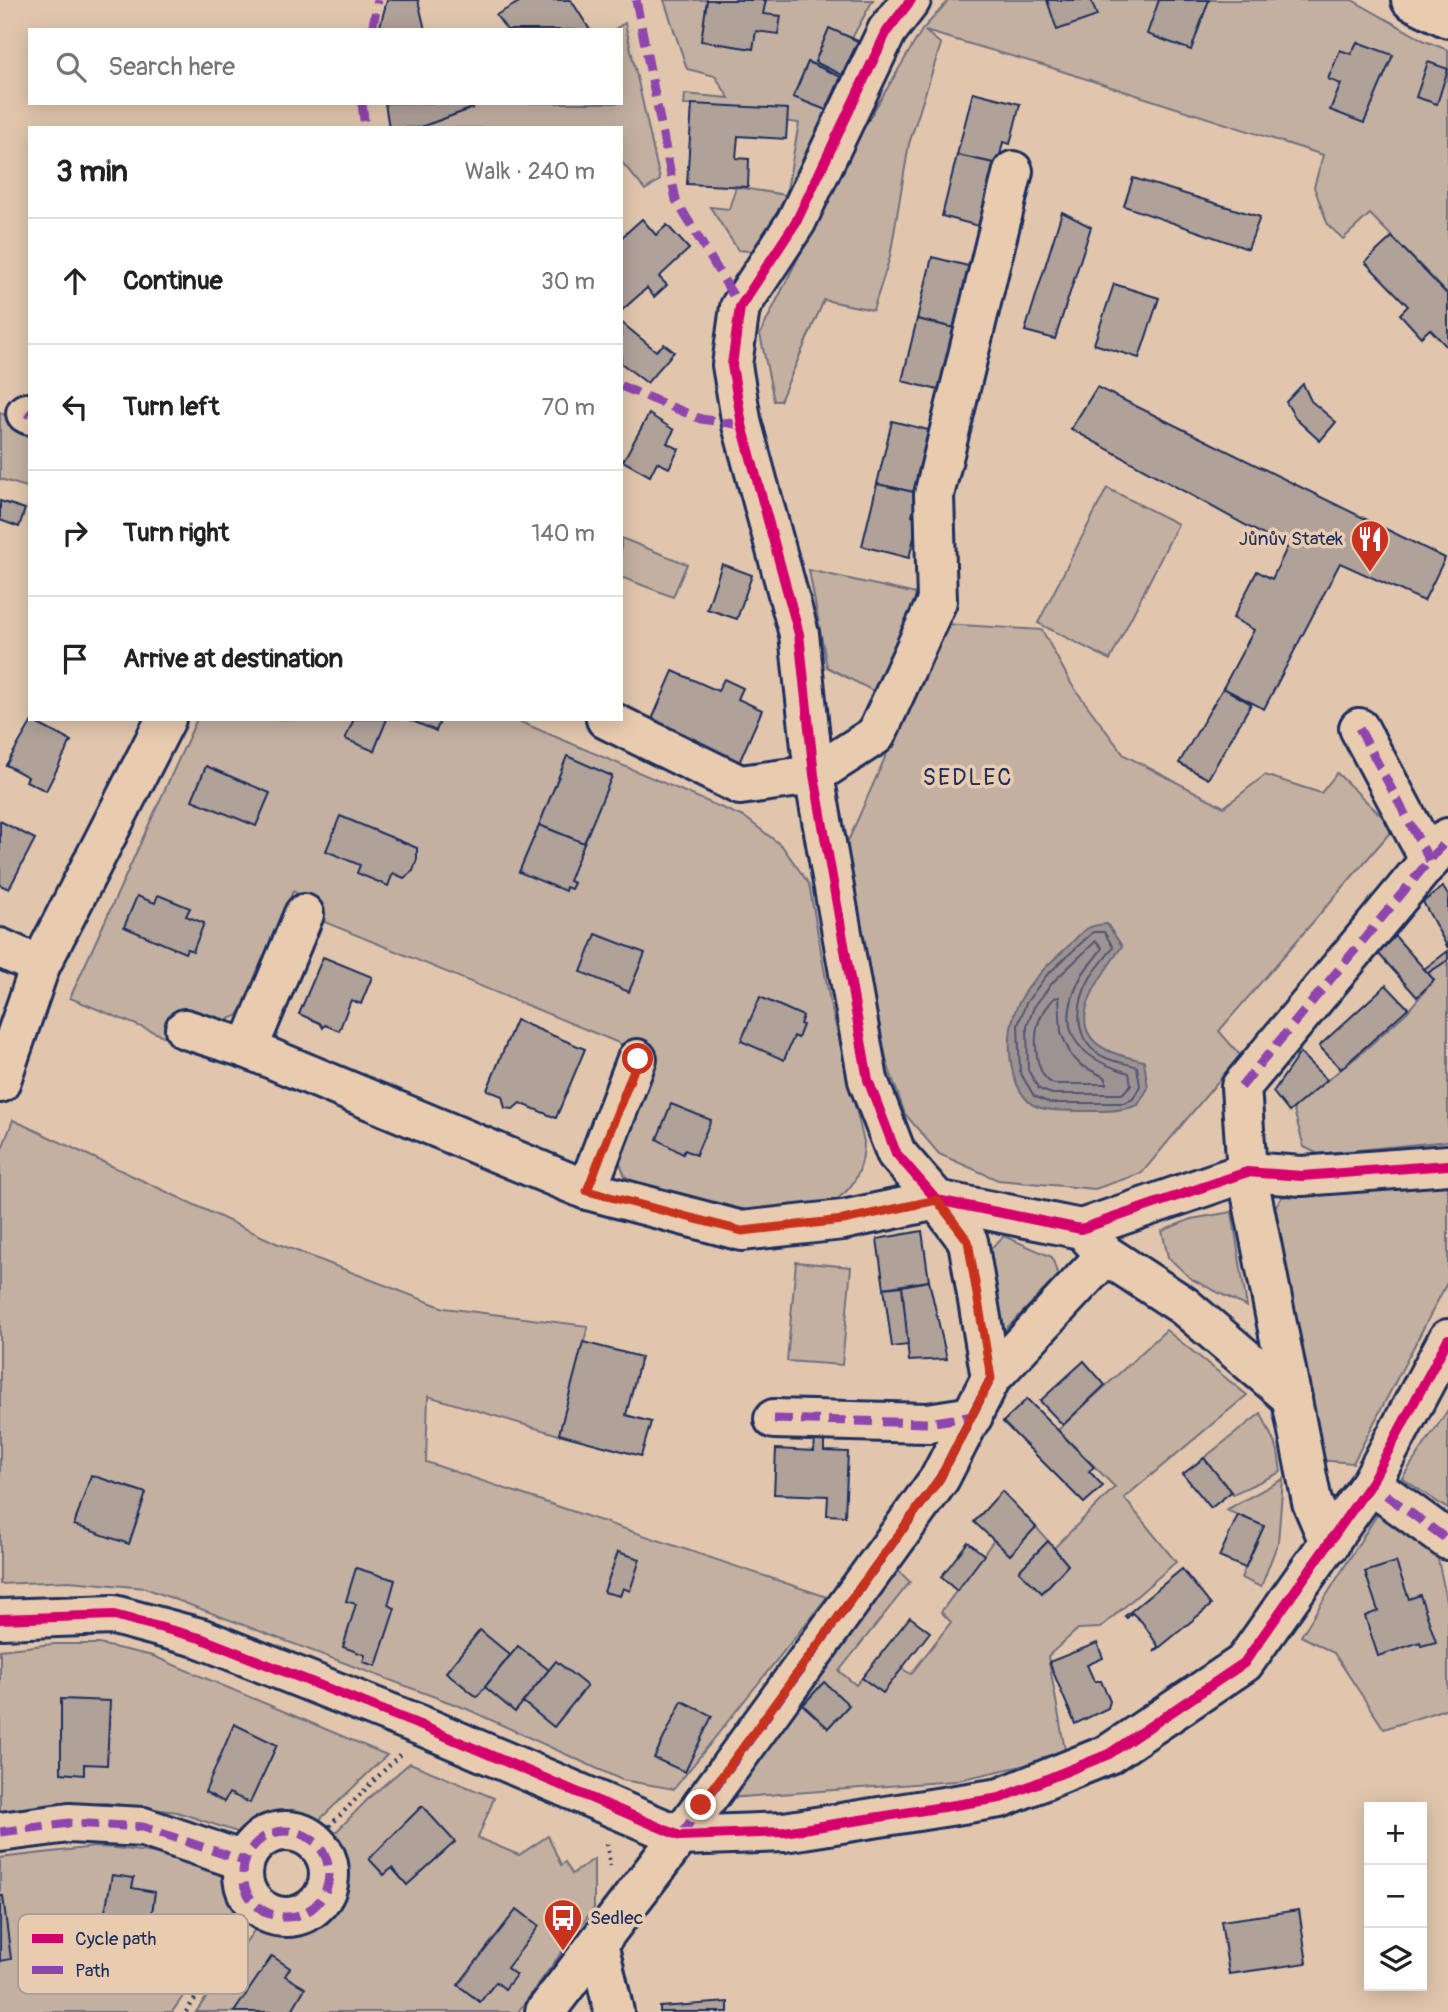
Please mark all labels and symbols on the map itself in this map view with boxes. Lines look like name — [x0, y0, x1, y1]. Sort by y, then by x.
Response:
restaurant icon: Jůnův Statek — [1349, 518, 1391, 573]
place label: Jůnův Statek — [1239, 527, 1343, 551]
district label: SEDLEC — [923, 763, 1013, 792]
route start — [622, 1043, 653, 1074]
route end — [685, 1789, 716, 1820]
bus stop icon: Sedlec — [542, 1897, 584, 1952]
place label: Sedlec — [590, 1906, 644, 1930]
legend — [18, 1914, 248, 1994]
text: Cycle path — [75, 1927, 156, 1951]
text: Path — [75, 1959, 110, 1983]

